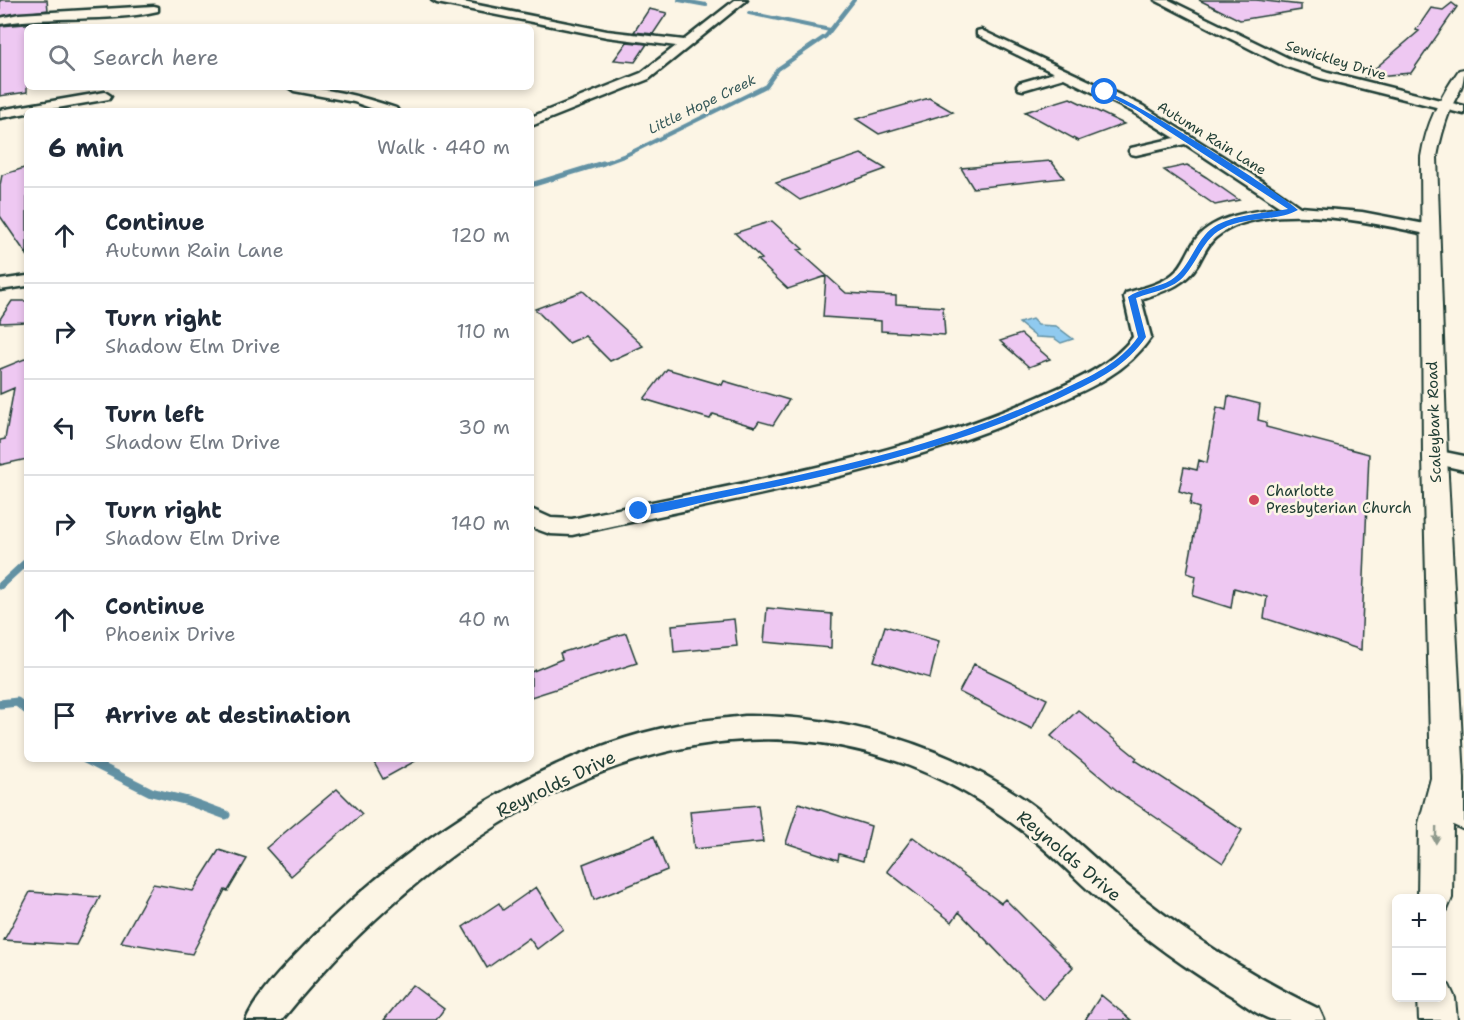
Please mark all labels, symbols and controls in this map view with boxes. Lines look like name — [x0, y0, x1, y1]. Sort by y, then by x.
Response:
search box — [24, 24, 534, 90]
street label: Sewickley Drive — [1283, 36, 1389, 84]
icon: search — [45, 41, 78, 74]
text: Search here — [93, 43, 219, 72]
water label: Little Hope Creek — [645, 70, 759, 138]
route start — [1091, 78, 1117, 104]
street label: Autumn Rain Lane — [1154, 97, 1270, 179]
text: 6 min — [48, 130, 124, 165]
text: Walk · 440 m — [377, 134, 510, 160]
text: Continue — [105, 208, 205, 237]
icon: ahead — [48, 219, 81, 252]
text: 120 m — [451, 222, 510, 248]
text: Autumn Rain Lane — [105, 237, 284, 263]
text: Turn right — [105, 304, 222, 333]
icon: right — [48, 315, 81, 348]
text: 110 m — [456, 318, 510, 344]
text: Shadow Elm Drive — [105, 333, 280, 359]
street label: Scaleybark Road — [1422, 360, 1446, 483]
text: Turn left — [105, 400, 204, 429]
icon: left — [48, 411, 81, 444]
text: 30 m — [458, 414, 510, 440]
text: Shadow Elm Drive — [105, 429, 280, 455]
place label: Charlotte Presbyterian Church — [1266, 481, 1412, 518]
marker: Charlotte Presbyterian Church — [1247, 493, 1261, 507]
text: Turn right — [105, 496, 222, 525]
route end — [625, 497, 651, 523]
icon: right — [48, 507, 81, 540]
text: 140 m — [451, 510, 510, 536]
text: Shadow Elm Drive — [105, 525, 280, 551]
text: Continue — [105, 592, 205, 621]
icon: ahead — [48, 603, 81, 636]
text: 40 m — [458, 606, 510, 632]
text: Phoenix Drive — [105, 621, 236, 647]
icon: arrive — [48, 699, 81, 732]
text: Arrive at destination — [105, 701, 351, 730]
street label: Reynolds Drive — [492, 745, 620, 823]
street label: Reynolds Drive — [1012, 805, 1126, 907]
one-way arrow — [1431, 826, 1441, 845]
map controls — [1392, 894, 1446, 1002]
button: + — [1392, 894, 1446, 948]
button: − — [1392, 948, 1446, 1002]

